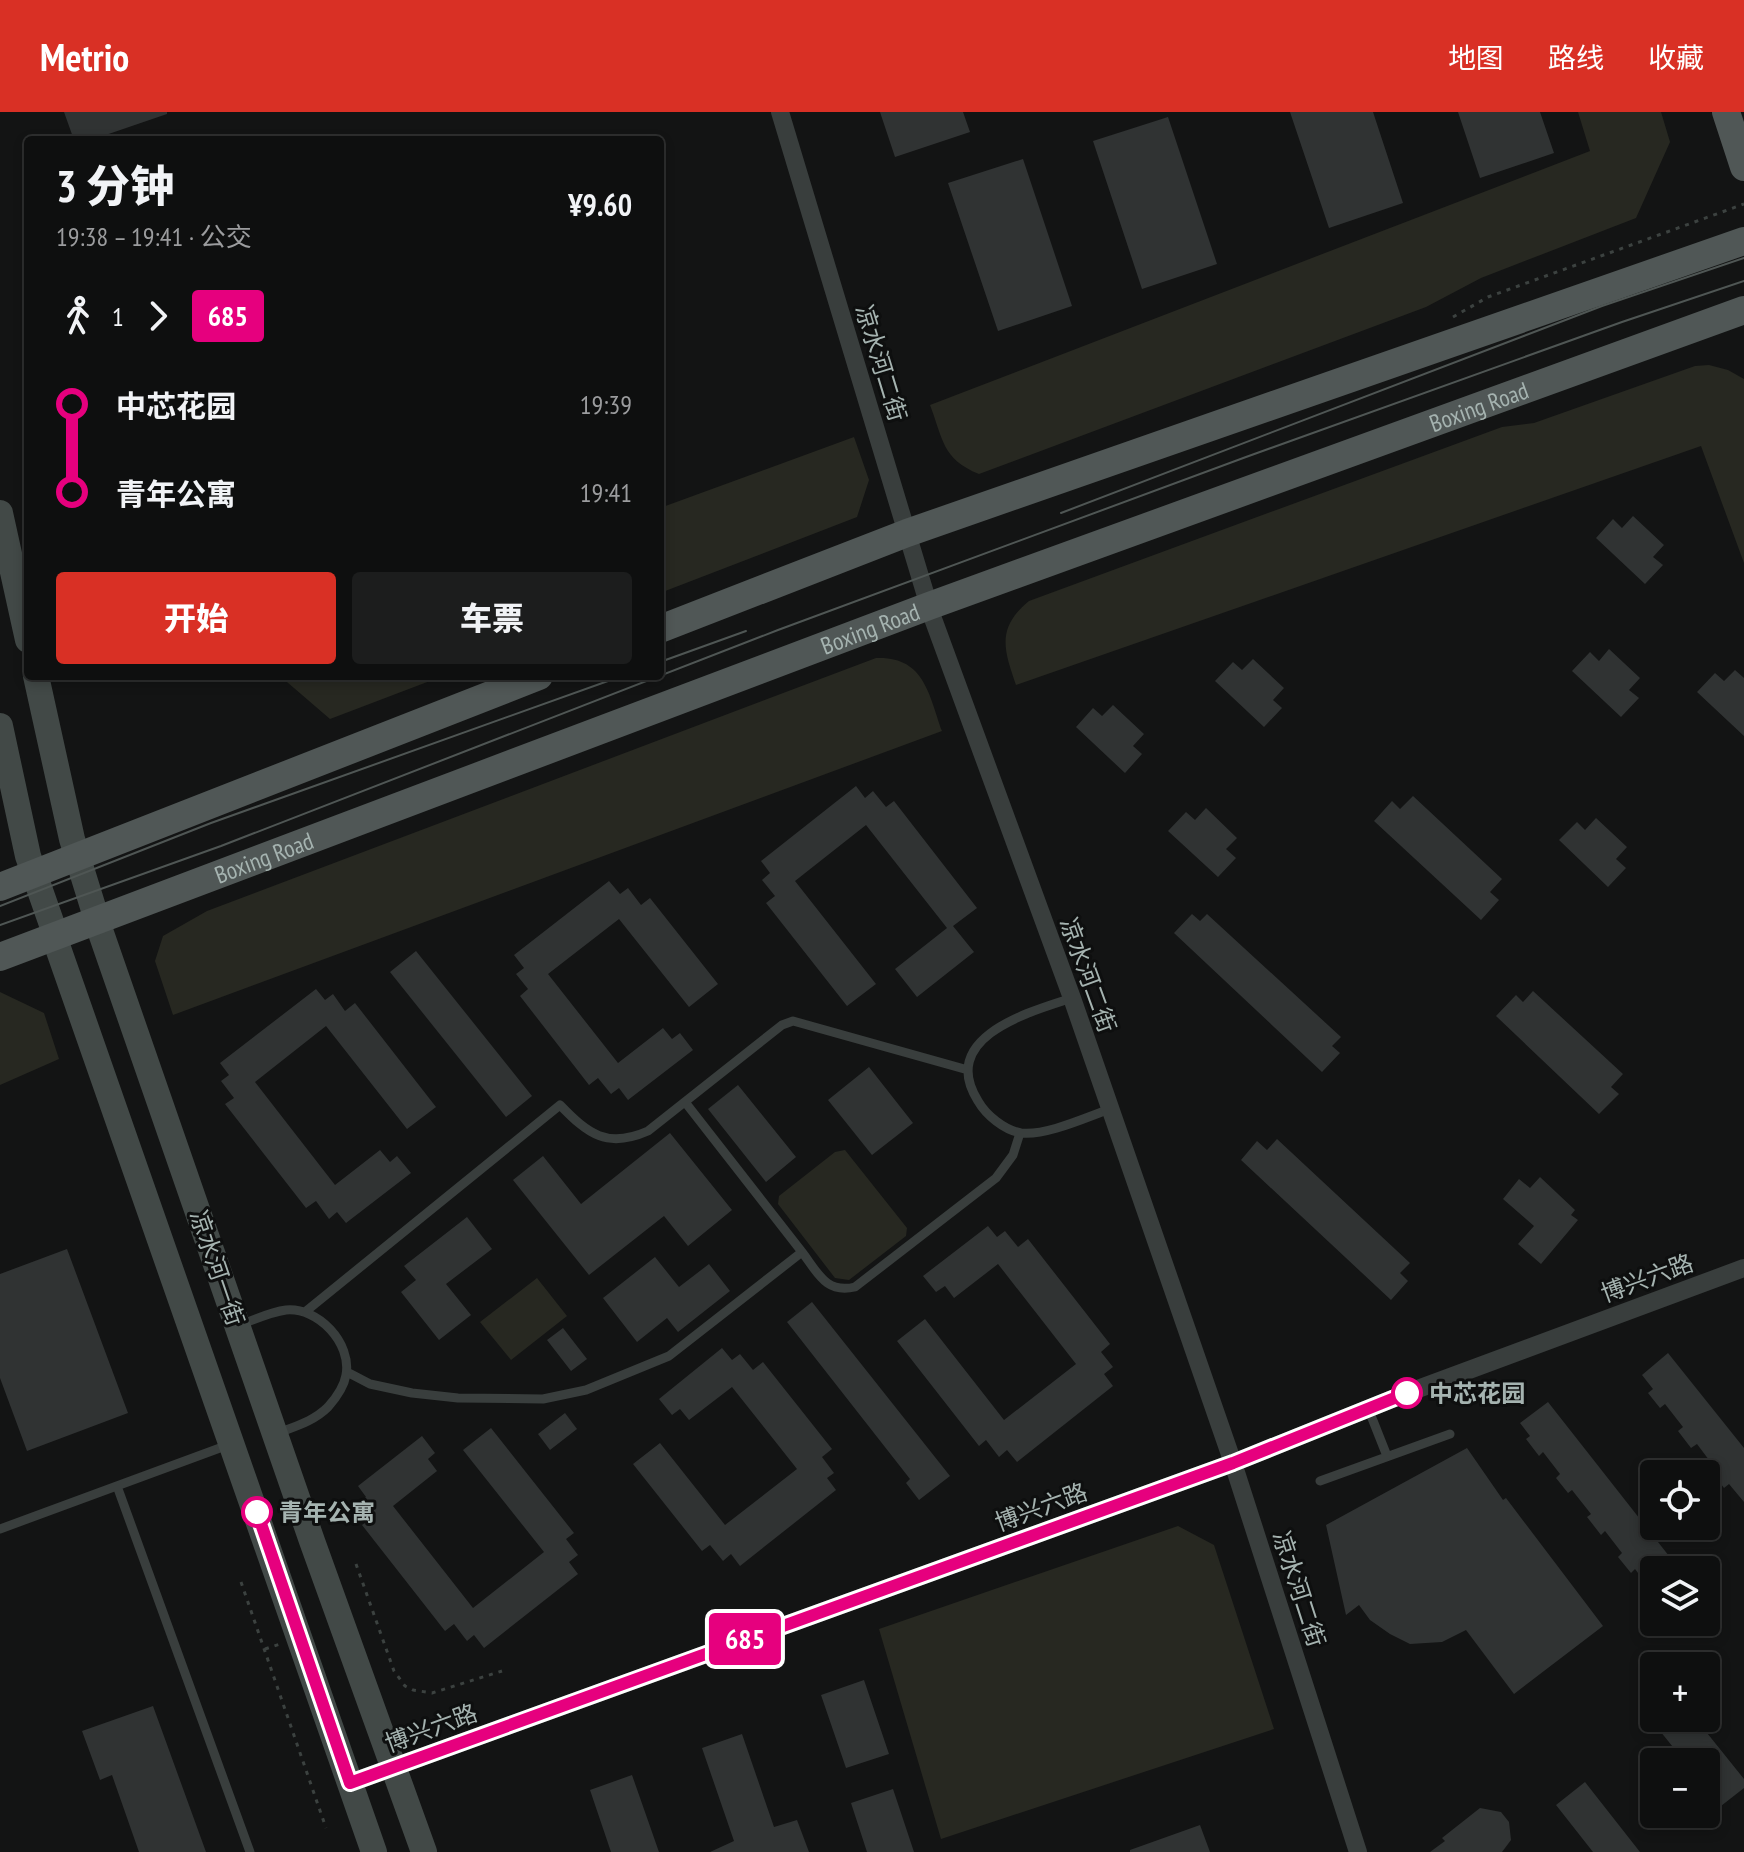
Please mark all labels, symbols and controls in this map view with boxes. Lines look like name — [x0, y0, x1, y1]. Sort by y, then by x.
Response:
text: Metrio — [40, 32, 129, 81]
text: 地图 — [1448, 39, 1504, 76]
text: 路线 — [1548, 39, 1604, 76]
text: 收藏 — [1648, 39, 1704, 76]
text: 3 分钟 — [56, 157, 174, 214]
text: ¥9.60 — [568, 185, 632, 224]
text: 19:38 – 19:41 · 公交 — [56, 220, 252, 253]
icon: walk — [56, 294, 100, 338]
icon: forward — [136, 294, 180, 338]
text: 685 — [208, 297, 248, 334]
text: 1 — [112, 300, 124, 333]
street label: 凉水河二街 — [849, 301, 913, 425]
street label: Boxing Road — [1425, 374, 1533, 439]
text: 中芯花园 — [116, 386, 236, 425]
text: 19:39 — [580, 388, 632, 421]
text: 青年公寓 — [116, 474, 236, 513]
text: 19:41 — [580, 476, 632, 509]
button: 开始 — [56, 572, 336, 664]
button: 车票 — [352, 572, 632, 664]
street label: Boxing Road — [816, 596, 924, 661]
street label: Boxing Road — [210, 825, 318, 890]
street label: 凉水河二街 — [1053, 913, 1123, 1037]
street label: 凉水河一街 — [183, 1206, 251, 1330]
street label: 博兴六路 — [1597, 1247, 1697, 1309]
marker: 中芯花园 — [1392, 1378, 1422, 1408]
place label: 中芯花园 — [1429, 1378, 1525, 1409]
map controls — [1640, 1460, 1720, 1828]
button: locate — [1640, 1460, 1720, 1540]
street label: 博兴六路 — [991, 1476, 1091, 1538]
marker: 青年公寓 — [242, 1497, 272, 1527]
place label: 青年公寓 — [279, 1497, 375, 1528]
street label: 凉水河二街 — [1266, 1527, 1332, 1651]
button: layers — [1640, 1556, 1720, 1636]
line badge: 685 — [699, 1613, 791, 1665]
text: 685 — [725, 1620, 765, 1657]
button: + — [1640, 1652, 1720, 1732]
street label: 博兴六路 — [381, 1697, 481, 1759]
button: − — [1640, 1748, 1720, 1828]

